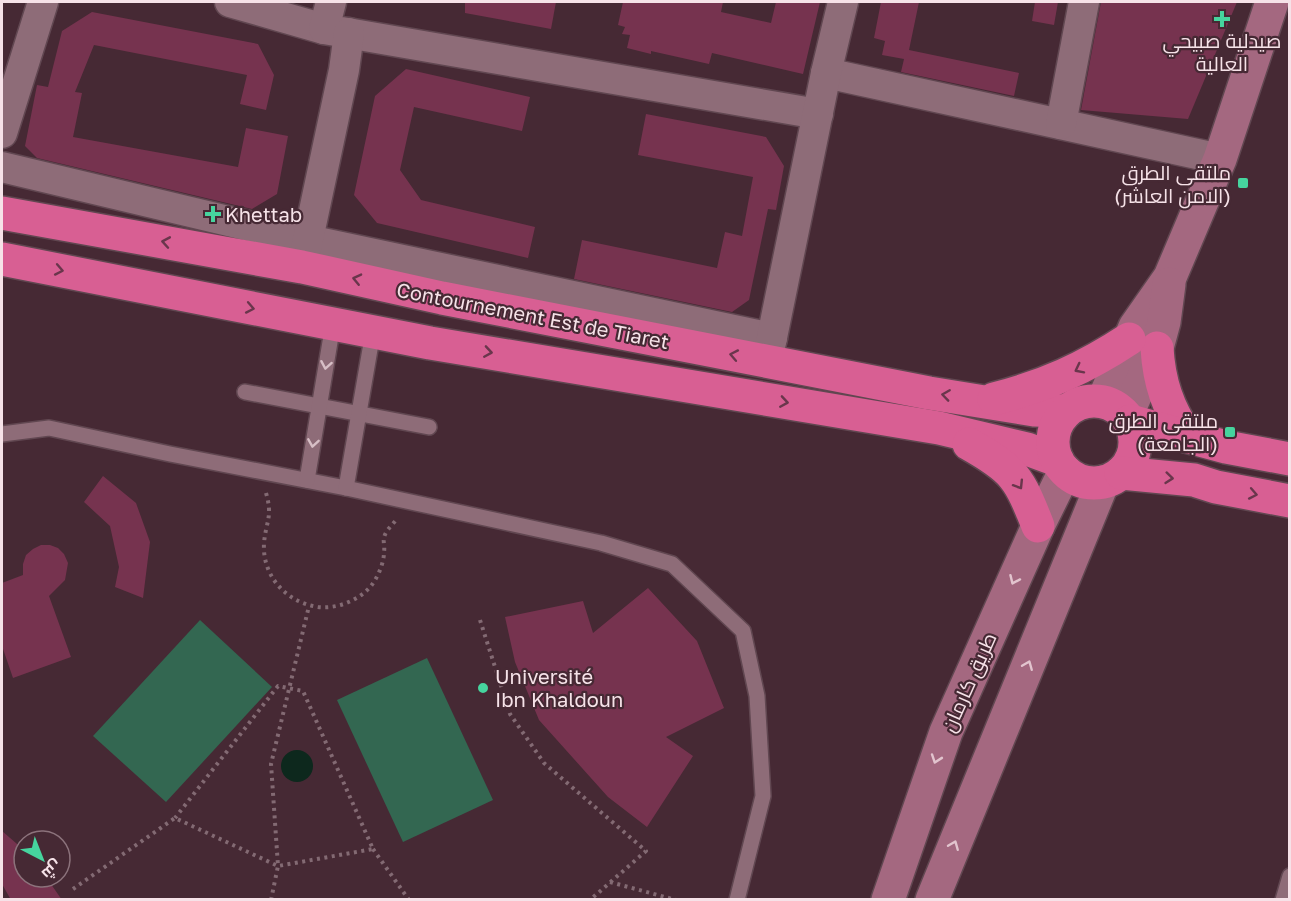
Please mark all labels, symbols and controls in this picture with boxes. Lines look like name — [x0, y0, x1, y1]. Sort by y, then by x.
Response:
marker: صيدلية صبيحي العالية — [1215, 12, 1229, 26]
place label: صيدلية صبيحي العالية — [1163, 28, 1281, 75]
place label: ملتقى الطرق (الامن العاشر) — [1114, 160, 1231, 209]
marker: ملتقى الطرق (الامن العاشر) — [1236, 176, 1250, 190]
place label: Khettab — [225, 202, 302, 226]
marker: Khettab — [206, 207, 220, 221]
one-way arrow — [161, 237, 171, 249]
one-way arrow — [54, 263, 64, 276]
one-way arrow — [353, 273, 363, 286]
street label: Contournement Est de Tiaret — [395, 277, 671, 353]
one-way arrow — [245, 301, 255, 314]
one-way arrow — [483, 346, 492, 358]
one-way arrow — [729, 349, 739, 362]
one-way arrow — [320, 360, 333, 370]
one-way arrow — [1074, 362, 1085, 374]
one-way arrow — [941, 390, 951, 402]
one-way arrow — [779, 395, 788, 407]
place label: ملتقى الطرق (الجامعة) — [1109, 408, 1218, 455]
marker: ملتقى الطرق (الجامعة) — [1223, 425, 1237, 439]
one-way arrow — [307, 439, 319, 448]
one-way arrow — [1165, 471, 1174, 484]
one-way arrow — [1012, 479, 1024, 489]
one-way arrow — [1247, 487, 1257, 500]
one-way arrow — [1009, 573, 1021, 584]
street label: طريق كارمان — [935, 629, 1002, 736]
one-way arrow — [1021, 660, 1033, 671]
place label: Université Ibn Khaldoun — [495, 664, 623, 711]
marker: Université Ibn Khaldoun — [476, 681, 490, 695]
one-way arrow — [931, 753, 944, 764]
north arrow — [12, 829, 72, 889]
one-way arrow — [947, 841, 960, 851]
text: ش — [38, 856, 66, 884]

